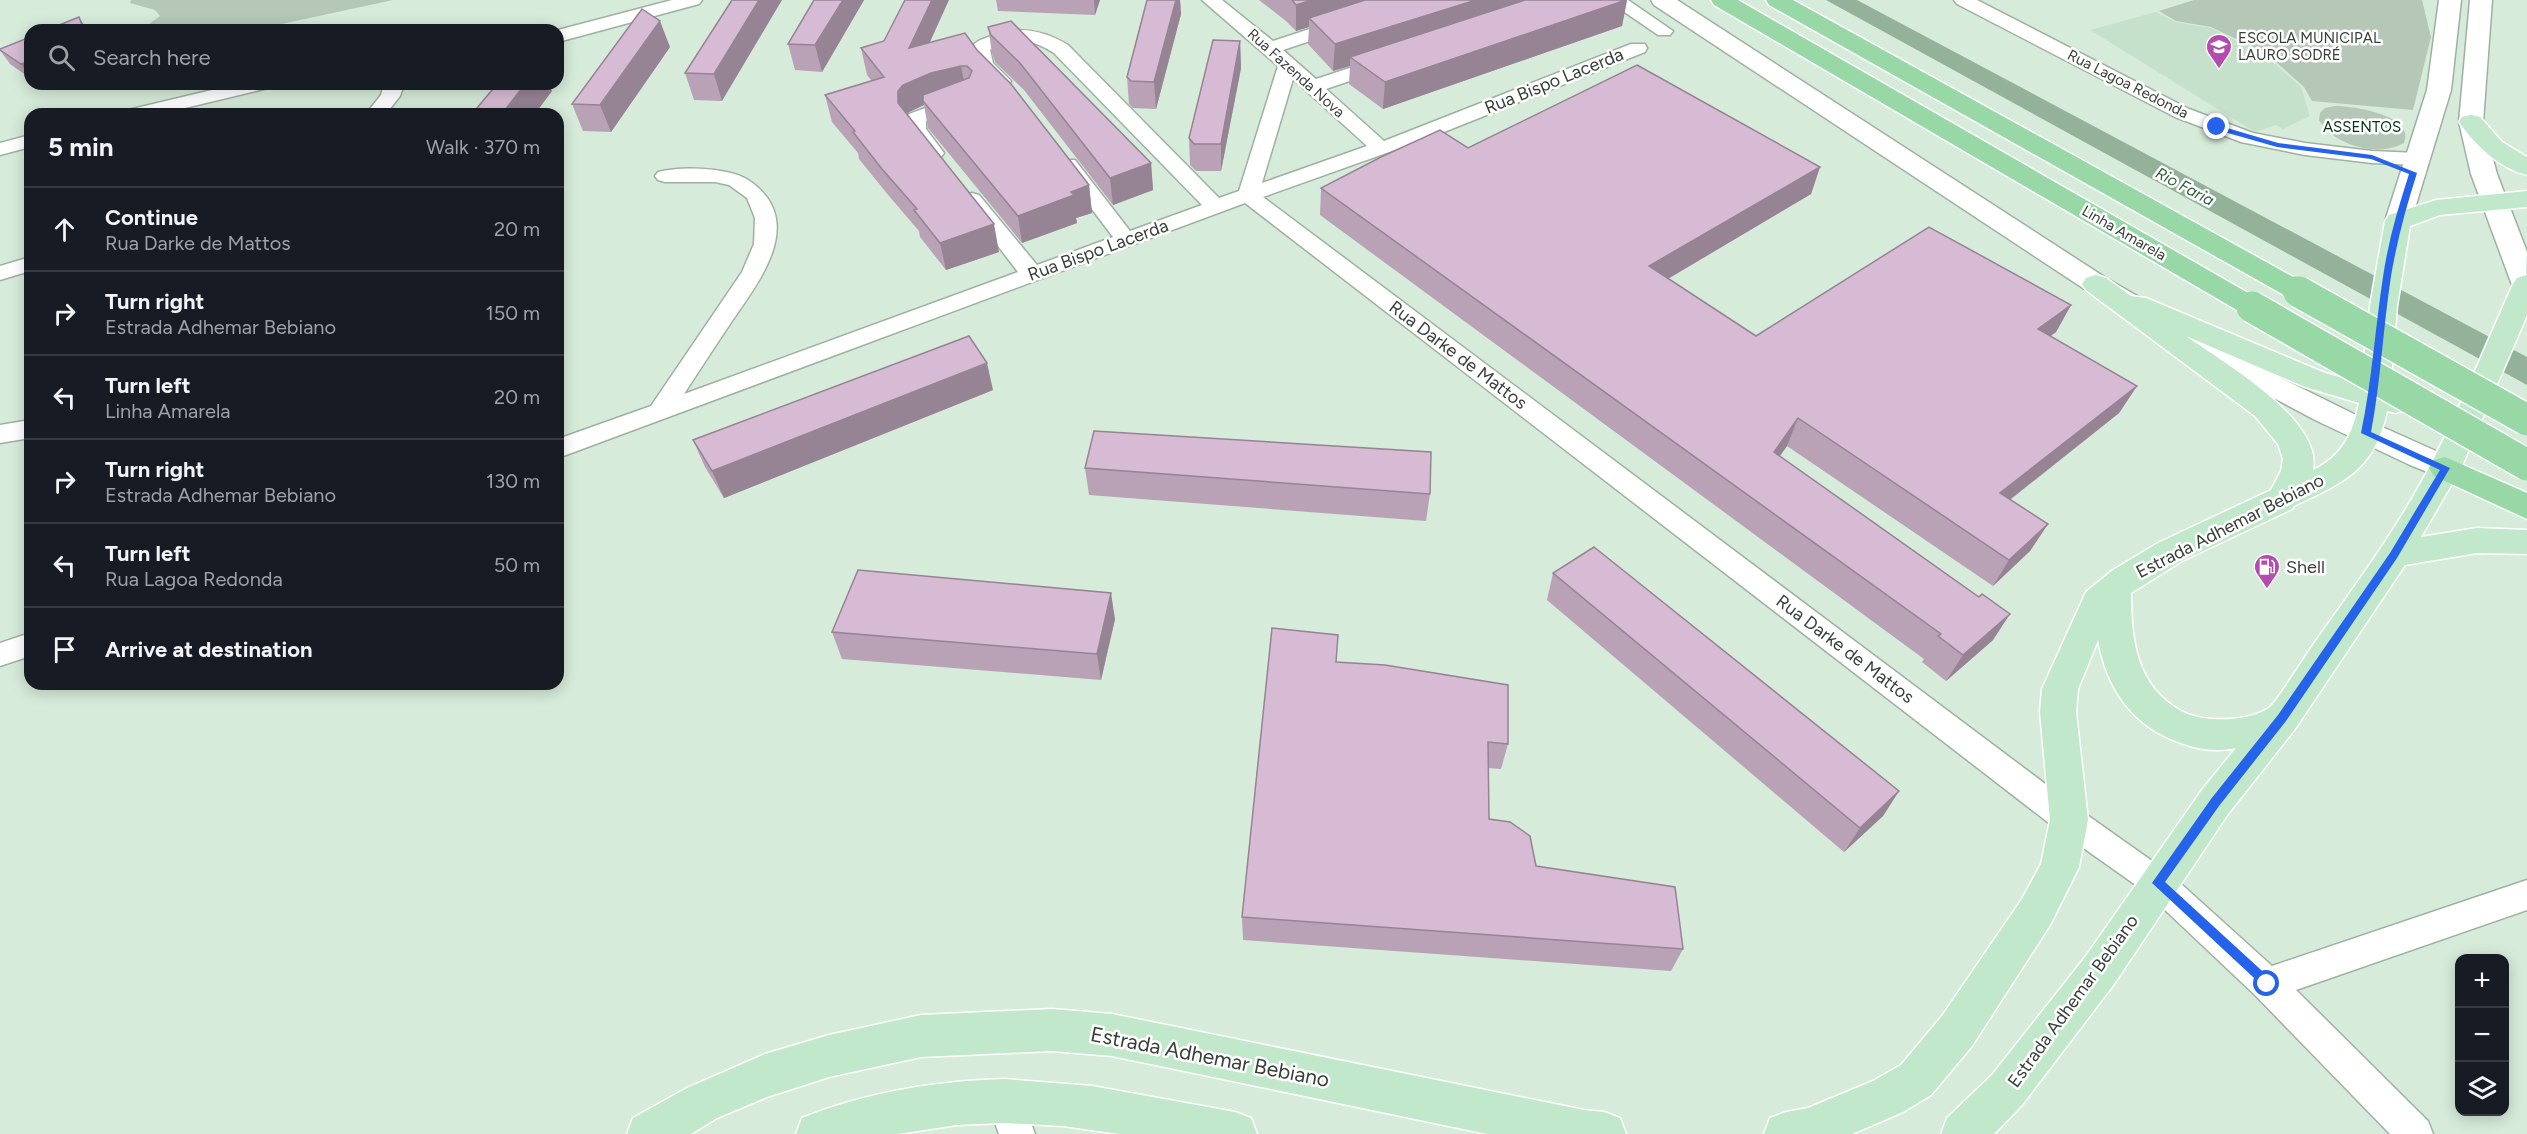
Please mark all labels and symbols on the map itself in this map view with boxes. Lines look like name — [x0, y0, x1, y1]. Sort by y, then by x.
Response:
street label: Rua Fazenda Nova — [1244, 25, 1348, 121]
place label: ESCOLA MUNICIPAL LAURO SODRÉ — [2238, 29, 2381, 64]
school or university icon: ESCOLA MUNICIPAL LAURO SODRÉ — [2204, 32, 2234, 70]
street label: Rua Bispo Lacerda — [1481, 43, 1627, 119]
street label: Rua Lagoa Redonda — [2065, 46, 2191, 122]
route end — [2203, 113, 2229, 139]
park label: ASSENTOS — [2323, 118, 2401, 136]
water label: Rio Faria — [2152, 163, 2217, 210]
street label: Linha Amarela — [2079, 202, 2169, 264]
street label: Rua Bispo Lacerda — [1025, 214, 1171, 286]
street label: Rua Darke de Mattos — [1385, 296, 1531, 414]
street label: Estrada Adhemar Bebiano — [2132, 469, 2328, 583]
fuel station icon: Shell — [2252, 552, 2282, 590]
place label: Shell — [2286, 556, 2325, 578]
street label: Rua Darke de Mattos — [1772, 590, 1918, 708]
street label: Estrada Adhemar Bebiano — [2003, 910, 2143, 1092]
route start — [2253, 970, 2279, 996]
street label: Estrada Adhemar Bebiano — [1089, 1021, 1332, 1092]

